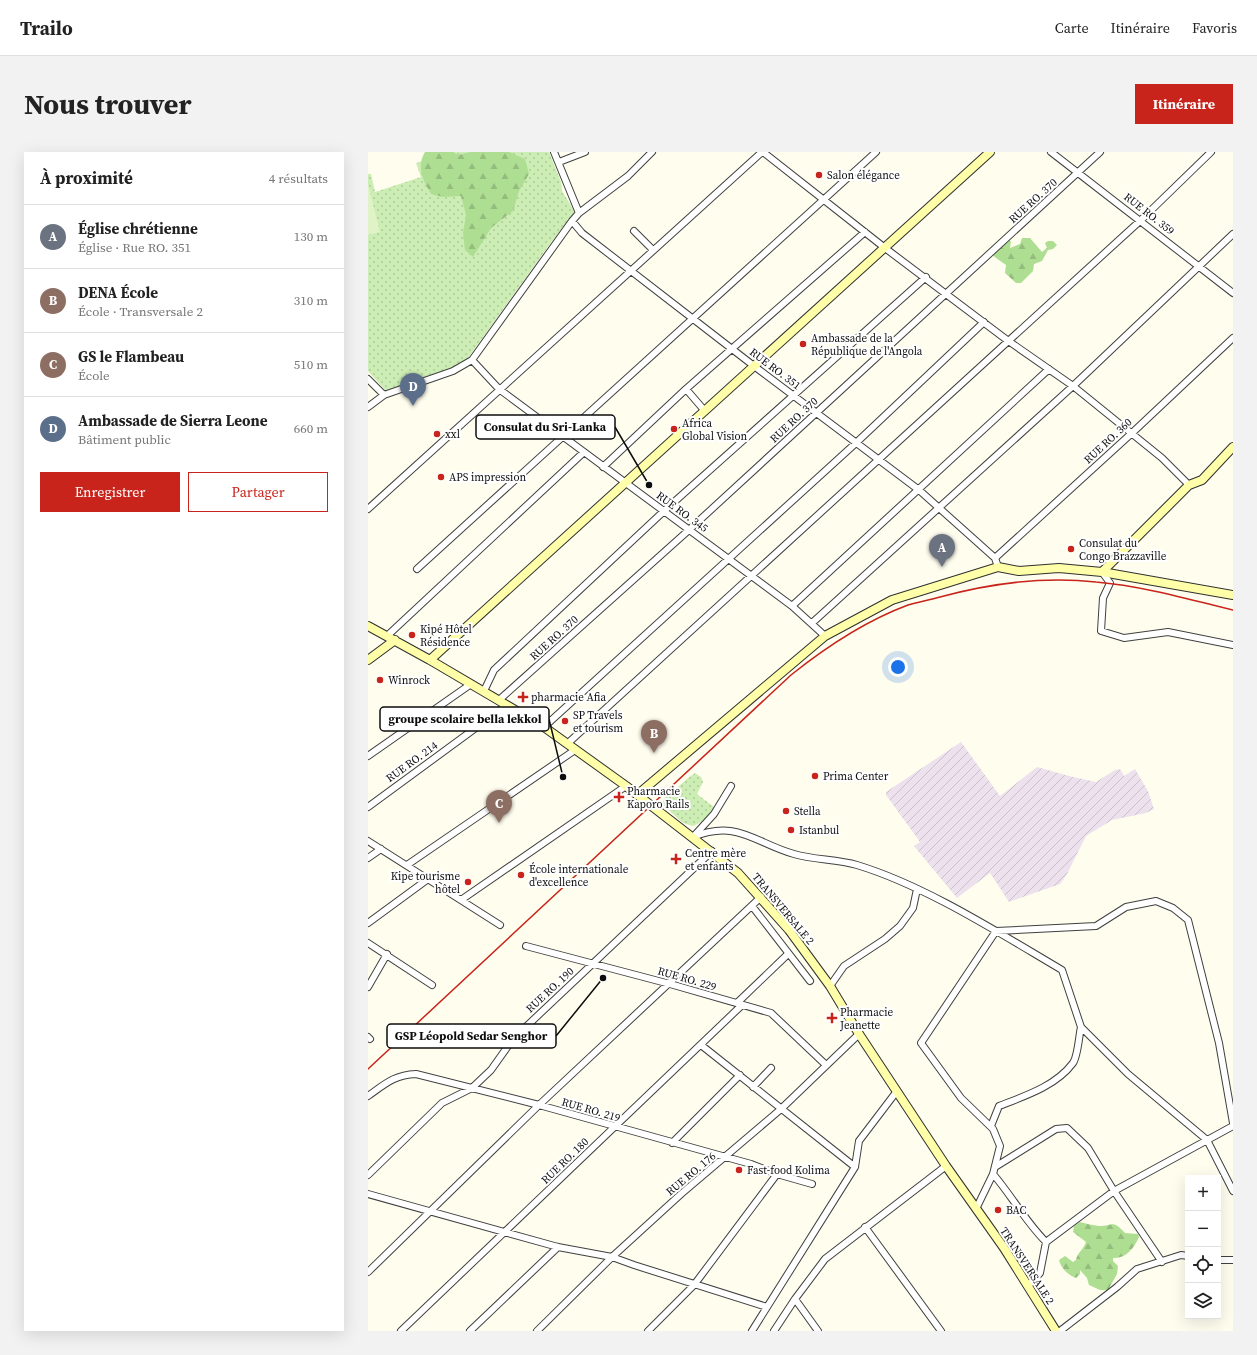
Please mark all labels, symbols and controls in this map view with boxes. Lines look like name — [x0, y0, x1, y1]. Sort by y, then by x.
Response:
text: Trailo — [20, 15, 73, 41]
text: Carte — [1055, 18, 1089, 38]
text: Itinéraire — [1111, 18, 1170, 38]
text: Favoris — [1192, 18, 1237, 38]
button: Itinéraire — [1135, 84, 1233, 124]
text: Nous trouver — [24, 85, 191, 123]
text: À proximité — [40, 166, 133, 190]
place label: Salon élégance — [827, 168, 900, 183]
text: 4 résultats — [269, 170, 328, 187]
marker: Salon élégance — [814, 170, 824, 180]
street label: RUE RO. 370 — [1006, 175, 1061, 227]
street label: RUE RO. 359 — [1121, 189, 1177, 239]
text: Église chrétienne — [78, 218, 198, 239]
text: A — [49, 228, 57, 245]
text: 130 m — [294, 228, 328, 245]
text: Église · Rue RO. 351 — [78, 239, 191, 256]
text: DENA École — [78, 282, 158, 303]
text: B — [49, 292, 57, 309]
text: 310 m — [294, 292, 328, 309]
text: École · Transversale 2 — [78, 303, 203, 320]
place label: Ambassade de la République de l'Angola — [811, 331, 923, 359]
marker: Ambassade de la République de l'Angola — [798, 339, 808, 349]
street label: RUE RO. 351 — [746, 345, 804, 393]
text: GS le Flambeau — [78, 346, 184, 367]
text: C — [49, 356, 57, 373]
text: 510 m — [294, 356, 328, 373]
text: École — [78, 367, 110, 384]
pin: D — [400, 373, 426, 406]
street label: RUE RO. 370 — [767, 394, 822, 446]
text: Ambassade de Sierra Leone — [78, 410, 268, 431]
callout: Consulat du Sri-Lanka — [476, 415, 615, 439]
street label: RUE RO. 360 — [1081, 415, 1136, 467]
place label: Africa Global Vision — [682, 416, 748, 444]
text: Consulat du Sri-Lanka — [484, 419, 607, 435]
text: D — [48, 420, 58, 437]
text: 660 m — [294, 420, 328, 437]
marker: Africa Global Vision — [669, 424, 679, 434]
place label: xxl — [445, 427, 460, 442]
marker: xxl — [432, 429, 442, 439]
text: Bâtiment public — [78, 431, 171, 448]
place label: APS impression — [449, 470, 526, 485]
button: Enregistrer — [40, 472, 180, 512]
button: Partager — [188, 472, 328, 512]
marker: APS impression — [436, 472, 446, 482]
street label: RUE RO. 345 — [653, 488, 711, 536]
pin: A — [929, 534, 955, 567]
place label: Consulat du Congo Brazzaville — [1079, 536, 1167, 564]
marker: Consulat du Congo Brazzaville — [1066, 544, 1076, 554]
street label: RUE RO. 370 — [527, 612, 582, 664]
place label: Kipé Hôtel Résidence — [420, 622, 472, 650]
marker: Kipé Hôtel Résidence — [407, 630, 417, 640]
your location — [888, 657, 908, 677]
place label: Winrock — [388, 673, 431, 688]
marker: Winrock — [375, 675, 385, 685]
place label: pharmacie Afia — [531, 690, 606, 705]
marker: pharmacie Afia — [518, 692, 528, 702]
callout: groupe scolaire bella lekkol — [380, 707, 549, 731]
place label: SP Travels et tourism — [573, 708, 623, 736]
text: groupe scolaire bella lekkol — [388, 711, 542, 727]
marker: SP Travels et tourism — [560, 716, 570, 726]
pin: B — [641, 720, 667, 753]
street label: RUE RO. 214 — [383, 738, 441, 786]
place label: Prima Center — [823, 769, 889, 784]
marker: Prima Center — [810, 771, 820, 781]
place label: Pharmacie Kaporo Rails — [627, 784, 690, 812]
pin: C — [486, 790, 512, 823]
marker: Pharmacie Kaporo Rails — [614, 792, 624, 802]
place label: Stella — [794, 804, 821, 819]
marker: Stella — [781, 806, 791, 816]
place label: Istanbul — [799, 823, 839, 838]
marker: Istanbul — [786, 825, 796, 835]
place label: Centre mère et enfants — [685, 846, 747, 874]
marker: Centre mère et enfants — [670, 853, 682, 865]
place label: École internationale d'excellence — [529, 862, 629, 890]
place label: Kipe tourisme hôtel — [391, 869, 460, 897]
marker: École internationale d'excellence — [516, 870, 526, 880]
street label: TRANSVERSALE 2 — [749, 870, 818, 948]
marker: Kipe tourisme hôtel — [463, 877, 473, 887]
street label: RUE RO. 229 — [656, 963, 718, 995]
street label: RUE RO. 190 — [523, 964, 578, 1016]
place label: Pharmacie Jeanette — [839, 1005, 893, 1033]
marker: Pharmacie Jeanette — [827, 1013, 837, 1023]
callout: GSP Léopold Sedar Senghor — [387, 1024, 556, 1048]
text: GSP Léopold Sedar Senghor — [395, 1028, 548, 1044]
street label: RUE RO. 219 — [560, 1094, 622, 1126]
street label: RUE RO. 180 — [538, 1134, 592, 1187]
street label: RUE RO. 176 — [663, 1149, 719, 1199]
place label: Fast-food Kolima — [747, 1163, 830, 1178]
marker: Fast-food Kolima — [734, 1165, 744, 1175]
map controls — [1185, 1175, 1221, 1319]
button: + — [1185, 1175, 1221, 1211]
place label: BAC — [1006, 1203, 1026, 1218]
marker: BAC — [993, 1205, 1003, 1215]
button: − — [1185, 1211, 1221, 1247]
street label: TRANSVERSALE 2 — [996, 1224, 1058, 1308]
button: locate — [1185, 1247, 1221, 1283]
button: layers — [1185, 1283, 1221, 1319]

